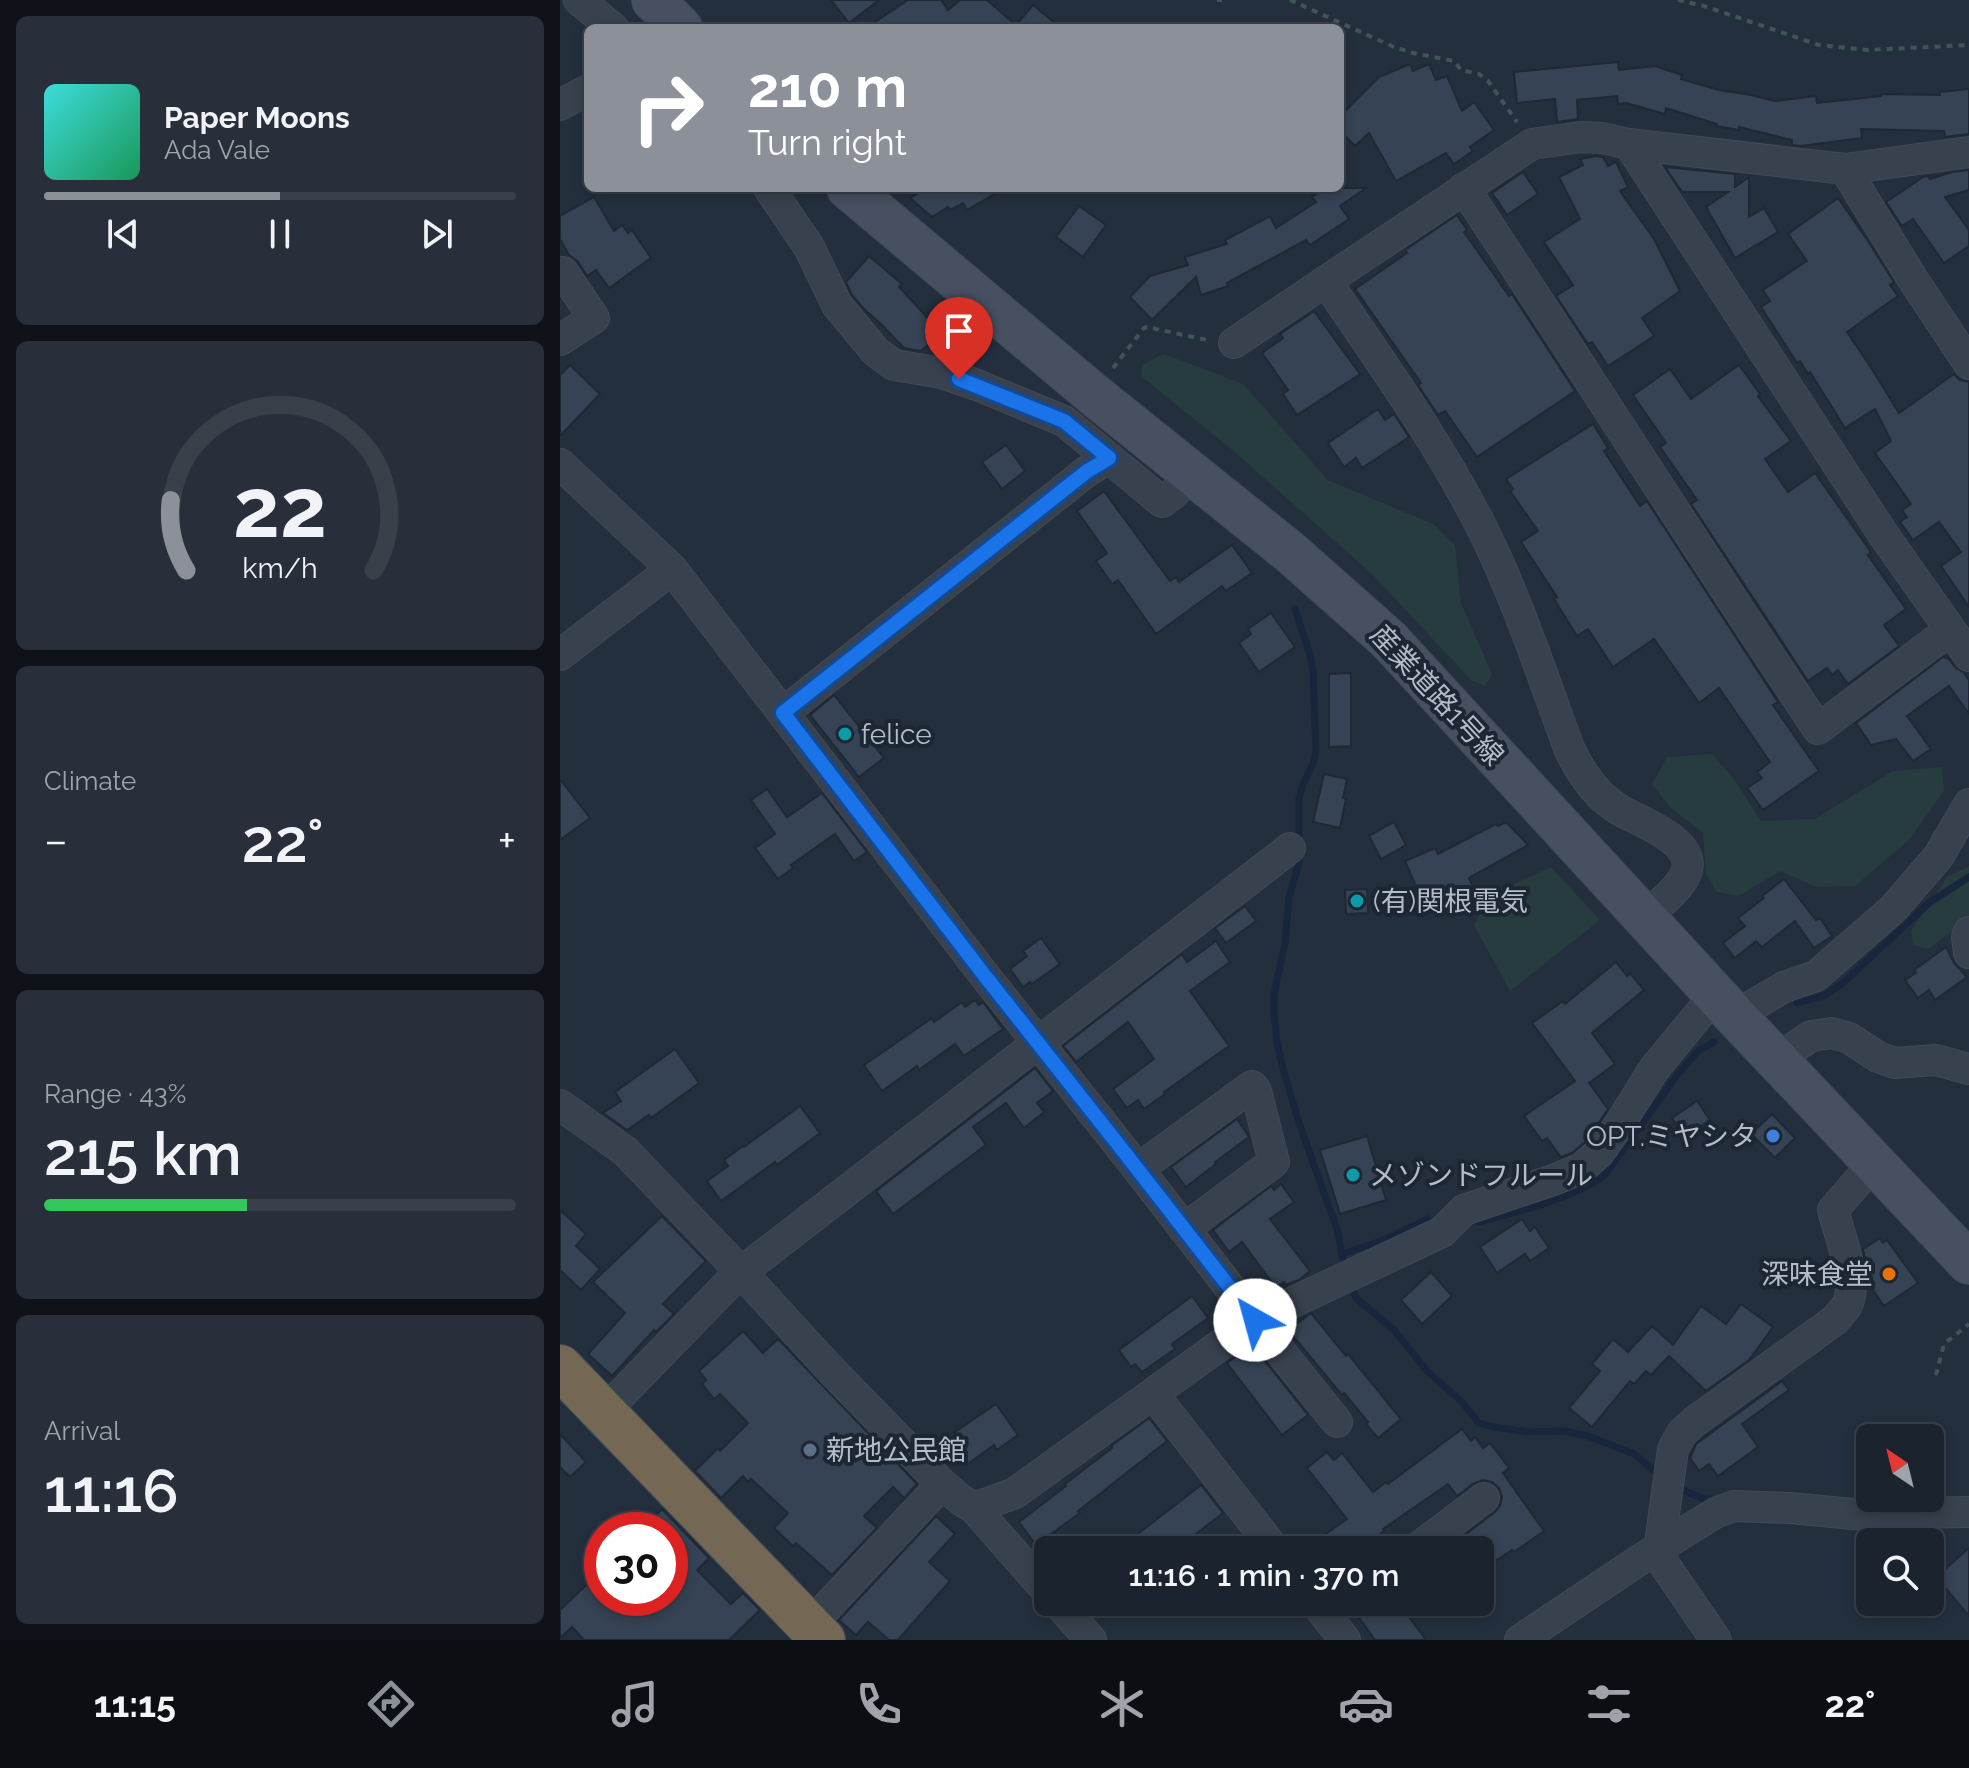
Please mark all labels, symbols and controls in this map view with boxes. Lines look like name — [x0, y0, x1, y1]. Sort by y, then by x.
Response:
text: 210 m — [748, 54, 907, 120]
icon: right — [616, 56, 720, 160]
text: Paper Moons — [164, 100, 350, 135]
text: Turn right — [748, 121, 907, 163]
text: Ada Vale — [164, 135, 270, 165]
icon: previous — [101, 212, 145, 256]
icon: pause — [258, 212, 302, 256]
icon: next — [415, 212, 459, 256]
pin — [925, 297, 993, 379]
icon: arrive — [937, 309, 981, 353]
text: 22 — [233, 459, 327, 556]
text: km/h — [242, 551, 318, 585]
street label: 産業道路1号線 — [1364, 618, 1510, 772]
place label: felice — [861, 718, 932, 751]
marker: felice — [836, 725, 854, 743]
text: Climate — [44, 766, 136, 796]
text: 22° — [242, 806, 324, 876]
text: − — [44, 815, 68, 866]
text: + — [498, 815, 516, 866]
place label: (有)関根電気 — [1373, 885, 1528, 918]
marker: (有)関根電気 — [1348, 892, 1366, 910]
text: Range · 43% — [44, 1079, 186, 1109]
text: 215 km — [44, 1119, 242, 1189]
place label: OPT.ミヤシタ — [1586, 1120, 1757, 1153]
marker: OPT.ミヤシタ — [1764, 1127, 1782, 1145]
place label: メゾンドフルール — [1369, 1159, 1593, 1192]
marker: メゾンドフルール — [1344, 1166, 1362, 1184]
place label: 深味食堂 — [1761, 1258, 1873, 1291]
marker: 深味食堂 — [1880, 1265, 1898, 1283]
position arrow — [1213, 1278, 1297, 1362]
text: Arrival — [44, 1416, 120, 1446]
north arrow — [1856, 1424, 1944, 1512]
map controls — [1856, 1424, 1944, 1616]
place label: 新地公民館 — [826, 1434, 966, 1467]
marker: 新地公民館 — [801, 1441, 819, 1459]
text: 11:16 — [44, 1456, 179, 1526]
speed limit sign: 30 — [584, 1512, 688, 1616]
button: search — [1856, 1528, 1944, 1616]
text: 11:16 · 1 min · 370 m — [1129, 1558, 1399, 1593]
icon: directions — [363, 1676, 419, 1732]
icon: music — [607, 1676, 663, 1732]
icon: phone — [851, 1676, 907, 1732]
icon: climate — [1094, 1676, 1150, 1732]
icon: car — [1338, 1676, 1394, 1732]
icon: filters — [1581, 1676, 1637, 1732]
text: 11:15 — [94, 1683, 176, 1725]
text: 22° — [1825, 1683, 1875, 1725]

